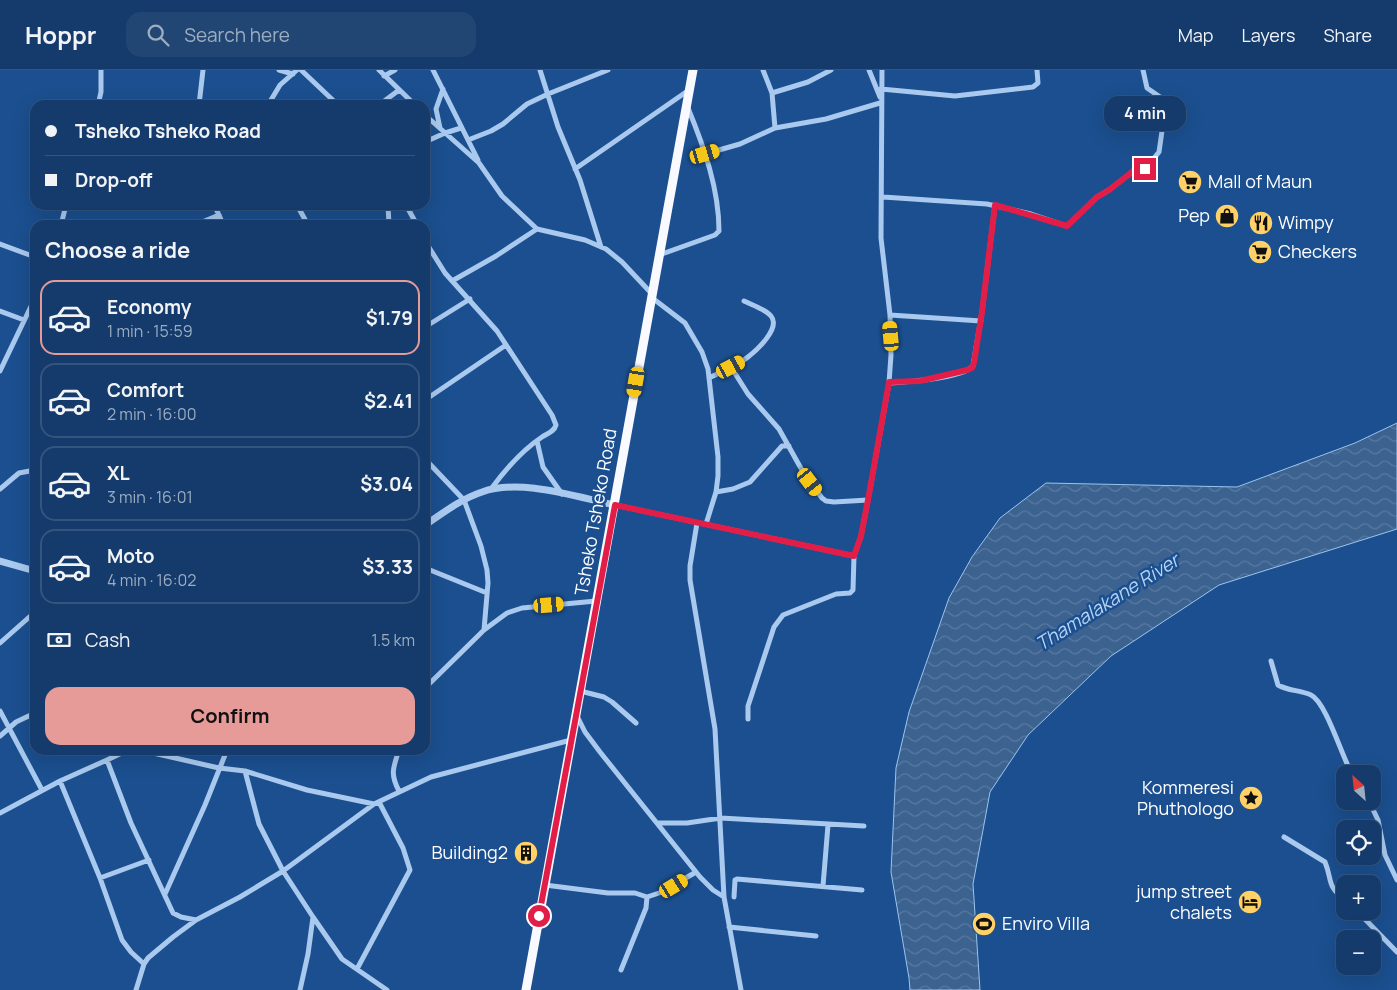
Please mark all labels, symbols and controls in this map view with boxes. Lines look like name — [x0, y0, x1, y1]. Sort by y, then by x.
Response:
search box — [126, 12, 476, 57]
text: Hoppr — [25, 18, 96, 51]
icon: search — [144, 21, 172, 49]
text: Search here — [184, 22, 290, 48]
text: Map — [1178, 23, 1213, 47]
text: Layers — [1241, 23, 1295, 47]
text: Share — [1323, 23, 1372, 47]
callout: 4 min — [1104, 97, 1186, 132]
text: 4 min — [1124, 102, 1166, 124]
text: Tsheko Tsheko Road — [75, 118, 261, 144]
car — [688, 143, 721, 165]
route end — [1134, 158, 1156, 180]
text: Drop-off — [75, 167, 152, 193]
supermarket icon: Mall of Maun — [1177, 169, 1203, 195]
place label: Mall of Maun — [1208, 169, 1312, 193]
place label: Pep — [1178, 203, 1210, 227]
shop icon: Pep — [1214, 203, 1240, 229]
restaurant icon: Wimpy — [1248, 210, 1274, 236]
place label: Wimpy — [1278, 210, 1334, 234]
text: Choose a ride — [45, 235, 190, 265]
supermarket icon: Checkers — [1247, 239, 1273, 265]
place label: Checkers — [1278, 239, 1357, 263]
text: Economy — [107, 294, 191, 320]
icon: car — [47, 295, 92, 340]
text: $1.79 — [366, 305, 413, 331]
text: 1 min · 15:59 — [107, 320, 193, 342]
car — [882, 320, 899, 352]
car — [714, 353, 747, 381]
car — [626, 366, 645, 398]
text: Comfort — [107, 377, 184, 403]
icon: car — [47, 378, 92, 423]
text: $2.41 — [364, 388, 413, 414]
text: 2 min · 16:00 — [107, 403, 197, 425]
street label: Tsheko Tsheko Road — [568, 426, 622, 597]
text: XL — [107, 460, 130, 486]
icon: car — [47, 461, 92, 506]
car — [794, 466, 825, 498]
text: $3.04 — [360, 471, 413, 497]
text: 3 min · 16:01 — [107, 486, 193, 508]
text: Moto — [107, 543, 154, 569]
icon: car — [47, 544, 92, 589]
water label: Thamalakane River — [1030, 546, 1185, 657]
text: $3.33 — [362, 554, 413, 580]
text: 4 min · 16:02 — [107, 569, 196, 591]
car — [533, 596, 564, 614]
icon: cash — [45, 626, 73, 654]
text: Cash — [85, 627, 130, 653]
text: 1.5 km — [371, 629, 415, 651]
button: Confirm — [45, 687, 415, 745]
north arrow — [1336, 765, 1381, 810]
map controls — [1336, 765, 1381, 975]
place label: Kommeresi Phuthologo — [1137, 775, 1234, 820]
place icon: Kommeresi Phuthologo — [1238, 785, 1264, 811]
button: locate — [1336, 820, 1381, 865]
place label: Building2 — [431, 840, 508, 864]
building icon: Building2 — [513, 840, 539, 866]
car — [657, 872, 690, 900]
button: + — [1336, 875, 1381, 920]
place label: jump street chalets — [1135, 879, 1232, 924]
hotel icon: jump street chalets — [1237, 889, 1263, 915]
route start — [528, 905, 550, 927]
sports icon: Enviro Villa — [971, 911, 997, 937]
place label: Enviro Villa — [1002, 911, 1090, 935]
button: − — [1336, 930, 1381, 975]

